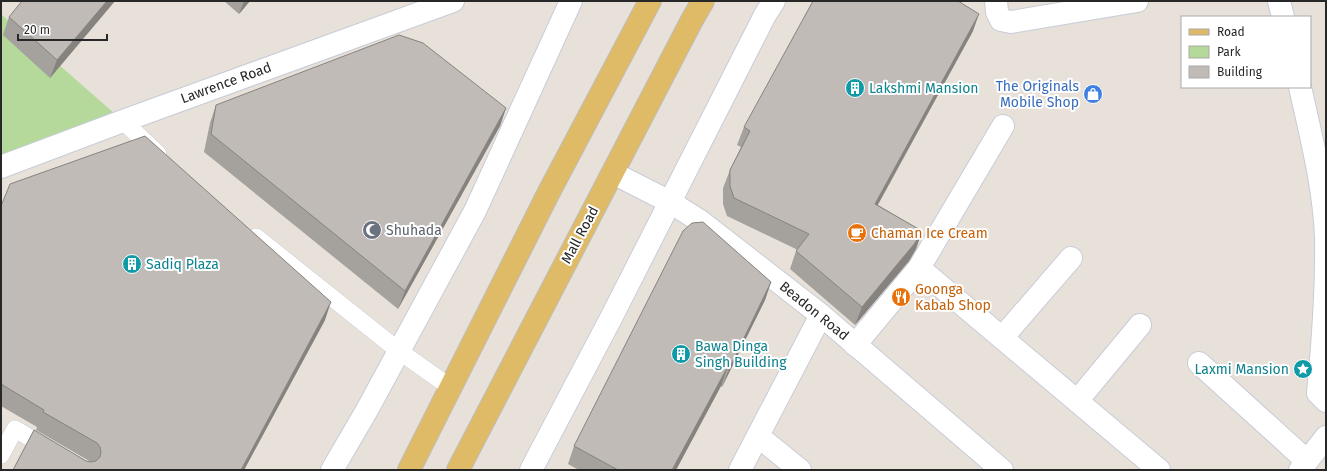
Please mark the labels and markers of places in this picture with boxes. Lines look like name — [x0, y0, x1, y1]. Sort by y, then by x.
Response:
building icon: Lakshmi Mansion — [844, 77, 866, 99]
place label: The Originals Mobile Shop — [996, 78, 1079, 111]
place label: Lakshmi Mansion — [869, 80, 979, 97]
shop icon: The Originals Mobile Shop — [1082, 83, 1104, 105]
mosque icon: Shuhada — [361, 219, 383, 241]
place label: Shuhada — [386, 222, 442, 239]
cafe icon: Chaman Ice Cream — [846, 222, 868, 244]
place label: Chaman Ice Cream — [871, 225, 988, 242]
building icon: Sadiq Plaza — [121, 253, 143, 275]
place label: Sadiq Plaza — [146, 256, 219, 273]
place label: Goonga Kabab Shop — [915, 281, 991, 314]
restaurant icon: Goonga Kabab Shop — [890, 286, 912, 308]
place label: Bawa Dinga Singh Building — [695, 338, 787, 371]
building icon: Bawa Dinga Singh Building — [670, 343, 692, 365]
place icon: Laxmi Mansion — [1292, 358, 1314, 380]
place label: Laxmi Mansion — [1195, 361, 1289, 378]

